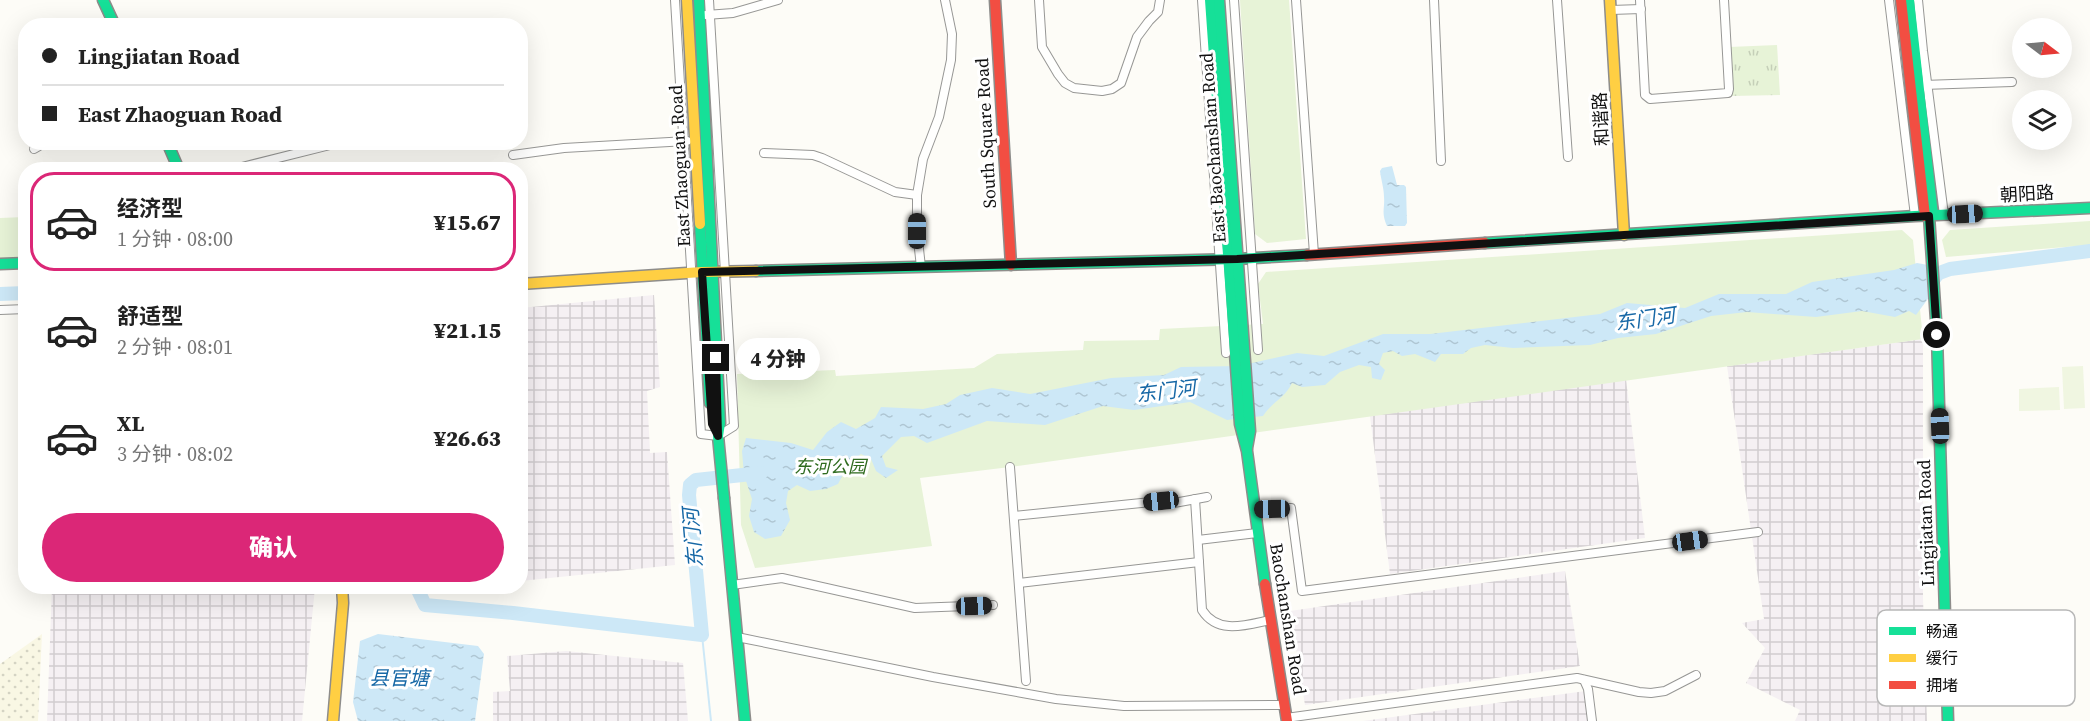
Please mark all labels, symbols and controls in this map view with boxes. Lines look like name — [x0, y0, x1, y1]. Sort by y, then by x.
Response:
north arrow — [2012, 18, 2072, 78]
map controls — [2012, 18, 2072, 150]
text: Lingjiatan Road — [78, 41, 240, 71]
street label: East Baochanshan Road — [1193, 52, 1232, 244]
street label: South Square Road — [969, 57, 1002, 209]
street label: East Zhaoguan Road — [663, 84, 696, 248]
button: layers — [2012, 90, 2072, 150]
street label: 和谐路 — [1587, 91, 1614, 147]
text: East Zhaoguan Road — [78, 99, 282, 129]
street label: 朝阳路 — [1999, 180, 2055, 207]
text: 经济型 — [117, 193, 183, 223]
icon: car — [45, 195, 99, 249]
car — [1947, 204, 1983, 224]
text: ¥15.67 — [434, 207, 501, 237]
car — [908, 213, 926, 249]
text: 1 分钟 · 08:00 — [117, 225, 233, 253]
water label: 东门河 — [1613, 300, 1681, 337]
text: 舒适型 — [117, 301, 183, 331]
icon: car — [45, 303, 99, 357]
text: ¥21.15 — [434, 315, 501, 345]
route start — [1923, 321, 1950, 348]
text: 2 分钟 · 08:01 — [117, 333, 233, 361]
callout: 4 分钟 — [737, 337, 821, 379]
route end — [702, 344, 729, 371]
text: 4 分钟 — [750, 345, 806, 373]
water label: 东门河 — [1135, 373, 1201, 409]
text: XL — [117, 408, 144, 438]
car — [1930, 408, 1950, 444]
icon: car — [45, 411, 99, 465]
text: ¥26.63 — [434, 423, 501, 453]
text: 3 分钟 · 08:02 — [117, 440, 233, 468]
park label: 东河公园 — [794, 454, 869, 479]
street label: Lingjiatan Road — [1911, 459, 1940, 587]
car — [1142, 490, 1180, 512]
car — [1254, 500, 1290, 518]
water label: 东门河 — [676, 503, 710, 569]
button: 确认 — [42, 513, 504, 582]
car — [1671, 530, 1709, 552]
street label: Baochanshan Road — [1264, 541, 1313, 697]
car — [956, 596, 992, 616]
legend — [1877, 610, 2075, 706]
text: 畅通 — [1926, 620, 1958, 642]
text: 缓行 — [1926, 647, 1958, 669]
water label: 县官塘 — [369, 664, 432, 692]
text: 拥堵 — [1926, 674, 1958, 696]

